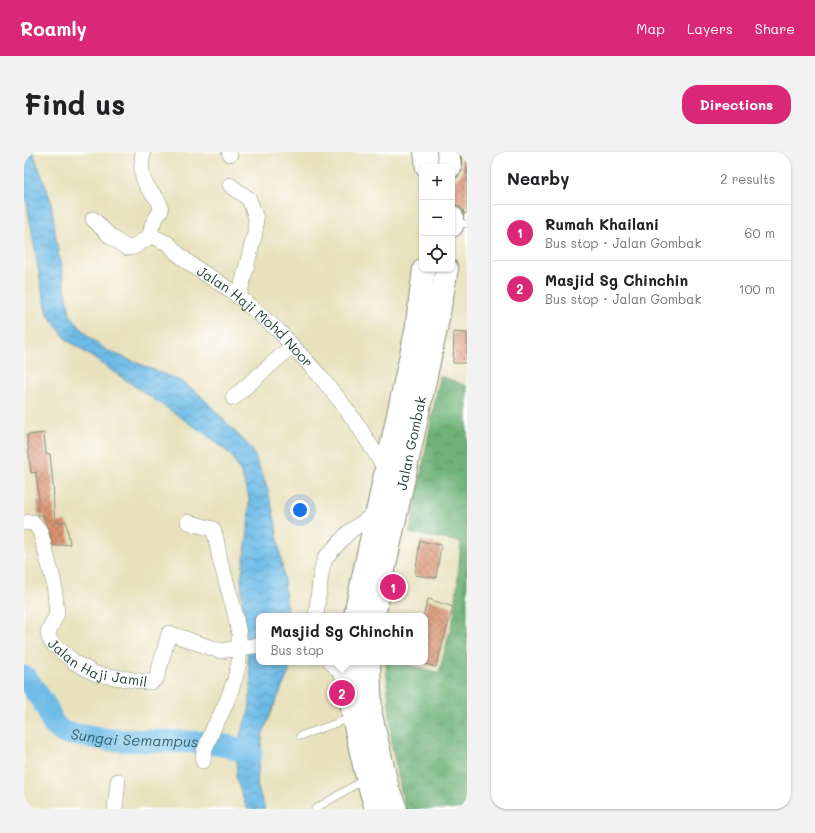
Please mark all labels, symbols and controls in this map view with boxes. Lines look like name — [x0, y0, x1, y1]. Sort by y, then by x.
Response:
text: Roamly — [20, 16, 87, 41]
text: Map — [636, 19, 665, 38]
text: Layers — [687, 19, 733, 38]
text: Share — [755, 19, 795, 38]
button: Directions — [682, 85, 791, 124]
text: Find us — [24, 86, 125, 122]
map controls — [419, 164, 455, 272]
button: + — [419, 164, 455, 200]
text: Nearby — [507, 167, 569, 189]
text: 2 results — [720, 170, 775, 187]
button: − — [419, 200, 455, 236]
text: Rumah Khailani — [545, 214, 659, 234]
text: 1 — [517, 224, 523, 241]
text: 60 m — [745, 224, 775, 241]
text: Bus stop · Jalan Gombak — [545, 234, 701, 251]
button: locate — [419, 236, 455, 272]
street label: Jalan Haji Mohd Noor — [193, 261, 317, 371]
text: Masjid Sg Chinchin — [545, 270, 688, 290]
text: 2 — [516, 280, 524, 297]
text: 100 m — [739, 280, 775, 297]
text: Bus stop · Jalan Gombak — [545, 290, 701, 307]
street label: Jalan Gombak — [392, 394, 430, 492]
your location — [290, 500, 310, 520]
pin: 1 — [380, 572, 406, 602]
popup — [256, 613, 428, 665]
text: Masjid Sg Chinchin — [270, 621, 414, 641]
street label: Jalan Haji Jamil — [44, 634, 149, 691]
text: Bus stop — [270, 641, 324, 658]
pin: 2 — [329, 678, 355, 708]
water label: Sungai Semampus — [69, 723, 199, 751]

